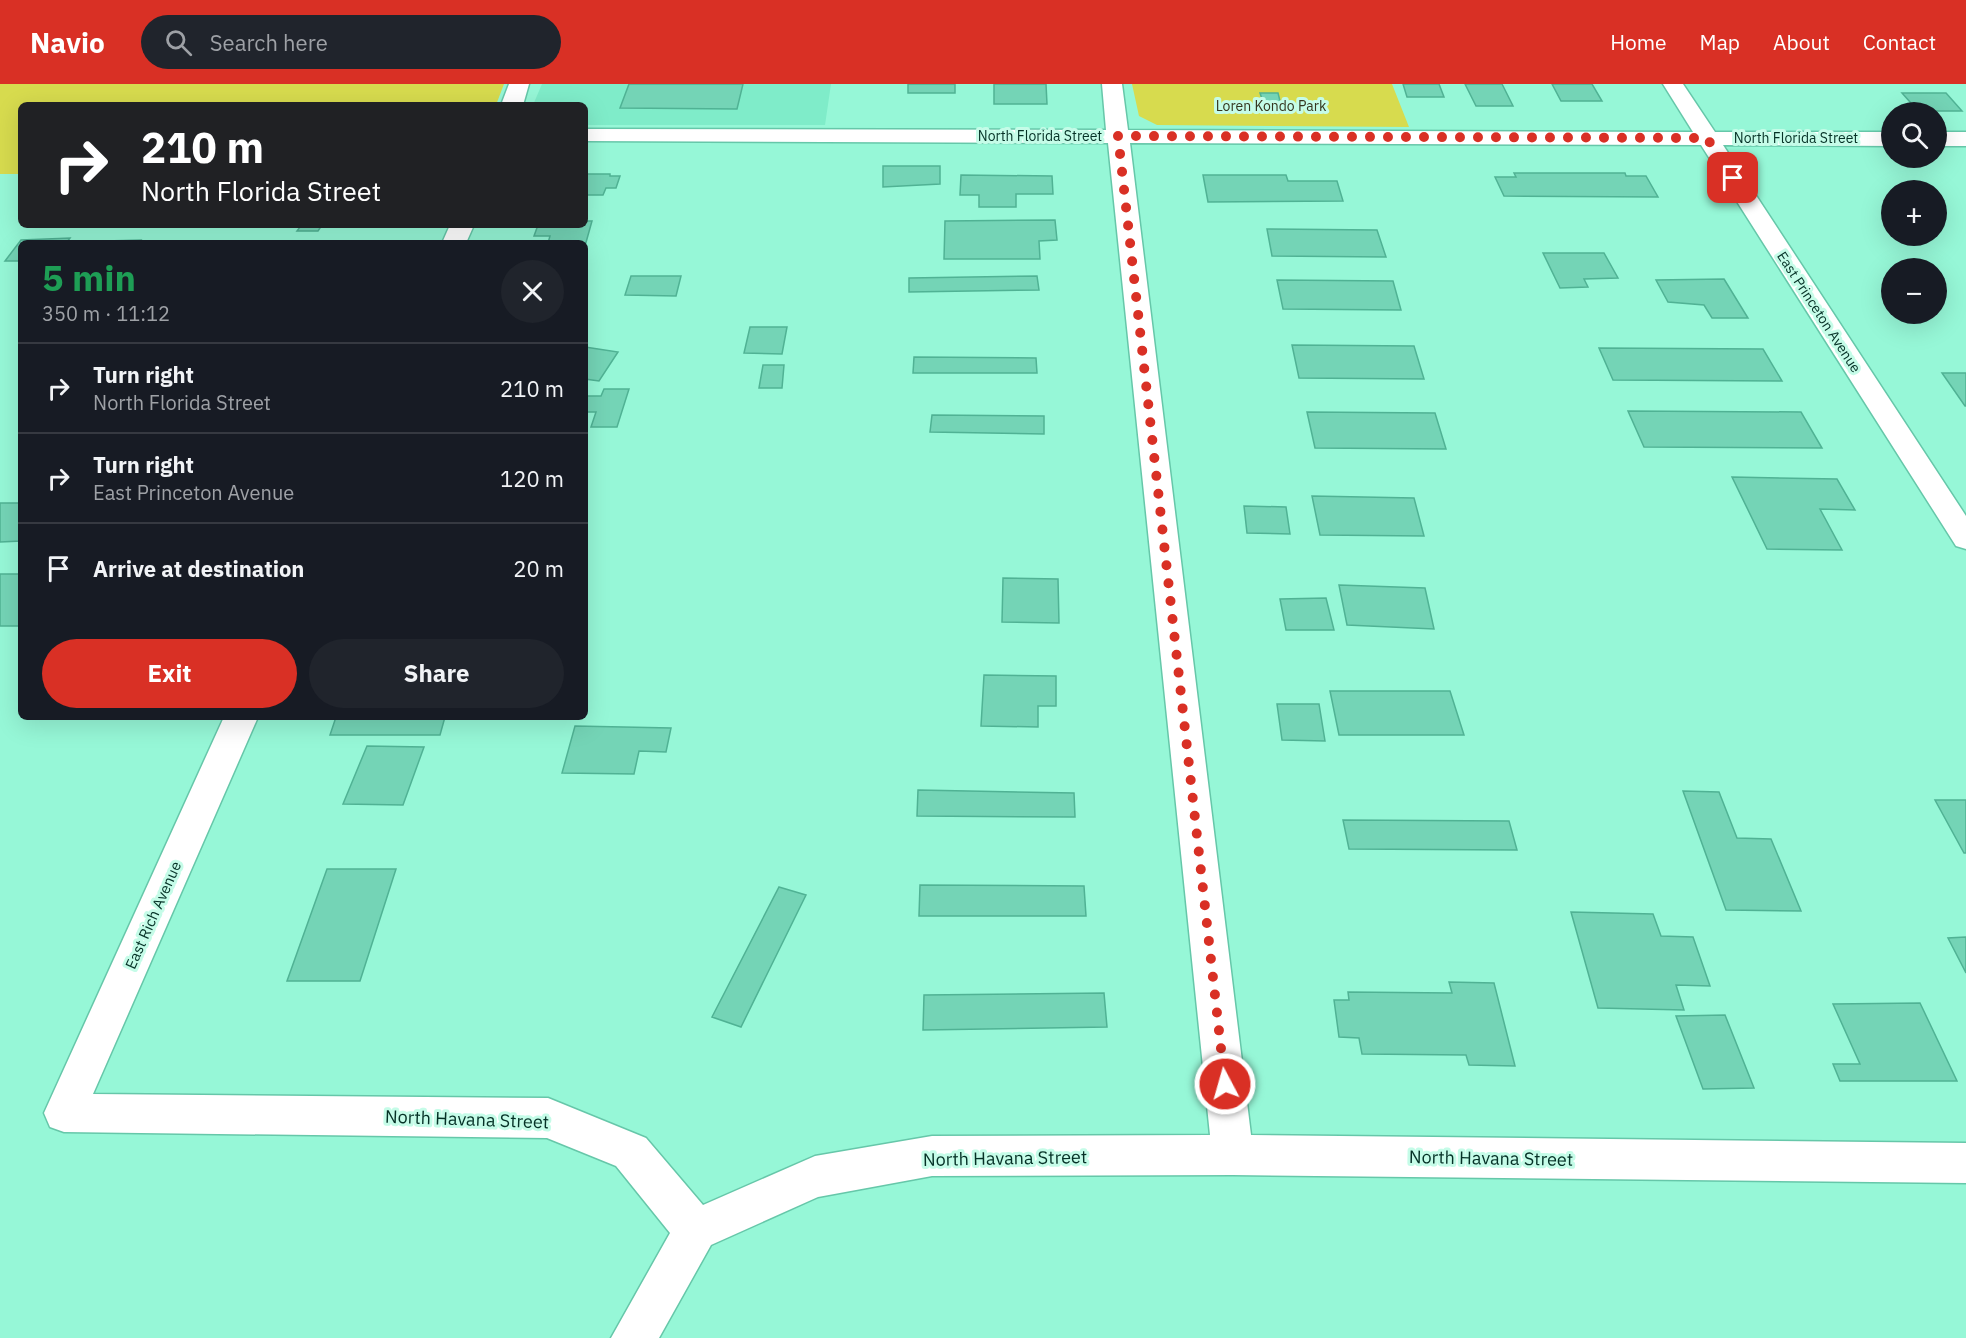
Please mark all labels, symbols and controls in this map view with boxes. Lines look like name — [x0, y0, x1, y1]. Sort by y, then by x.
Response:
search box — [141, 15, 561, 69]
text: Navio — [30, 24, 105, 61]
icon: search — [162, 26, 195, 59]
text: Search here — [210, 28, 328, 57]
text: Home — [1610, 28, 1667, 56]
text: Map — [1700, 28, 1740, 56]
text: About — [1773, 28, 1830, 56]
text: Contact — [1863, 28, 1936, 56]
park label: Loren Kondo Park — [1216, 97, 1327, 115]
map controls — [1881, 102, 1947, 324]
button: search — [1881, 102, 1947, 168]
text: 210 m — [141, 120, 264, 175]
icon: right — [42, 126, 120, 204]
street label: North Florida Street — [978, 127, 1102, 145]
street label: North Florida Street — [1734, 129, 1858, 147]
pin — [1707, 152, 1758, 203]
icon: arrive — [1716, 161, 1749, 194]
text: North Florida Street — [141, 173, 381, 208]
button: + — [1881, 180, 1947, 246]
street label: East Princeton Avenue — [1773, 248, 1865, 376]
text: 5 min — [42, 254, 136, 301]
button: − — [1881, 258, 1947, 324]
button: close — [501, 260, 564, 323]
text: 350 m · 11:12 — [42, 300, 170, 327]
text: Turn right — [93, 360, 194, 389]
icon: right — [42, 372, 75, 405]
text: 210 m — [500, 374, 564, 403]
text: North Florida Street — [93, 389, 271, 416]
text: Turn right — [93, 450, 194, 479]
icon: right — [42, 462, 75, 495]
text: 120 m — [500, 464, 564, 493]
text: East Princeton Avenue — [93, 479, 294, 506]
icon: arrive — [42, 552, 75, 585]
text: Arrive at destination — [93, 554, 304, 583]
text: 20 m — [513, 554, 564, 583]
button: Exit — [42, 639, 297, 708]
button: Share — [309, 639, 564, 708]
street label: East Rich Avenue — [121, 858, 185, 972]
position arrow — [1193, 1052, 1257, 1116]
street label: North Havana Street — [385, 1105, 549, 1133]
street label: North Havana Street — [923, 1145, 1087, 1171]
street label: North Havana Street — [1409, 1145, 1573, 1171]

